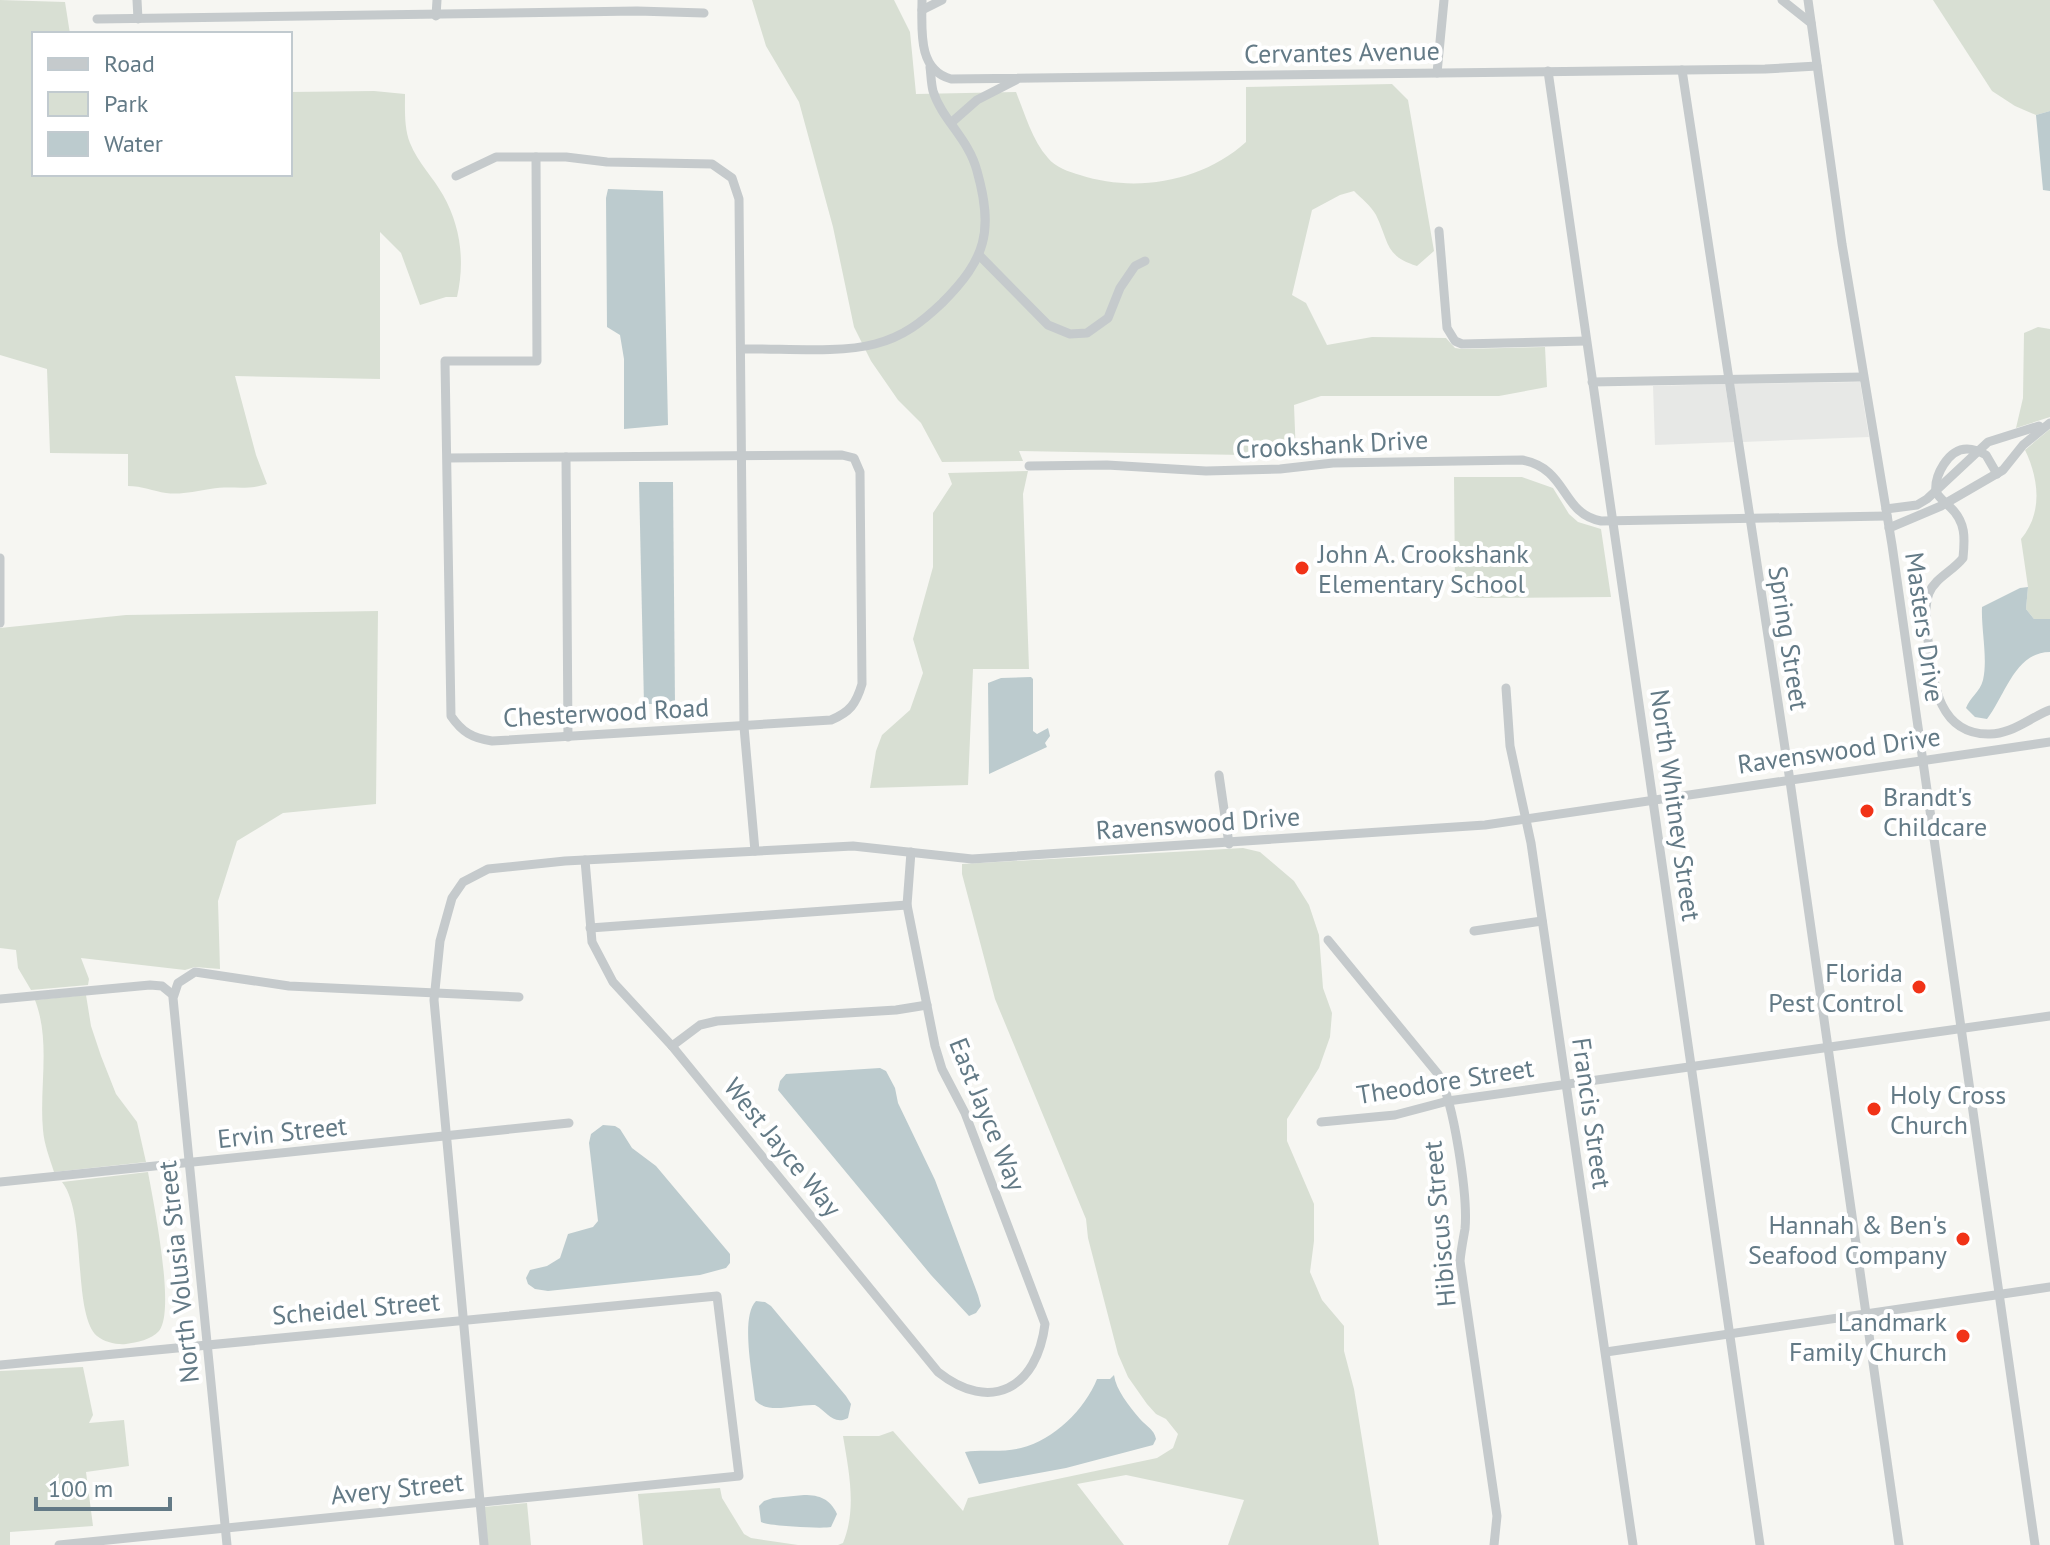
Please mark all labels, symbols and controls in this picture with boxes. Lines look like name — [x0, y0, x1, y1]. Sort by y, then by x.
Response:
legend — [32, 32, 292, 176]
street label: Cervantes Avenue — [1244, 34, 1440, 70]
text: Road — [104, 48, 155, 79]
text: Park — [104, 88, 149, 119]
text: Water — [104, 128, 163, 159]
street label: Crookshank Drive — [1235, 422, 1429, 466]
place label: John A. Crookshank Elementary School — [1317, 537, 1529, 600]
street label: Masters Drive — [1898, 550, 1952, 704]
marker: John A. Crookshank Elementary School — [1293, 559, 1311, 577]
street label: Spring Street — [1761, 564, 1817, 712]
street label: North Whitney Street — [1643, 687, 1709, 923]
street label: Chesterwood Road — [502, 690, 710, 734]
street label: Ravenswood Drive — [1735, 719, 1943, 781]
place label: Brandt's Childcare — [1883, 780, 1987, 843]
street label: Ravenswood Drive — [1095, 799, 1301, 847]
marker: Brandt's Childcare — [1858, 802, 1876, 820]
place label: Florida Pest Control — [1768, 956, 1903, 1019]
marker: Florida Pest Control — [1910, 978, 1928, 996]
street label: East Jayce Way — [942, 1033, 1034, 1195]
street label: Francis Street — [1565, 1035, 1619, 1191]
street label: Theodore Street — [1354, 1051, 1536, 1111]
street label: West Jayce Way — [717, 1071, 849, 1223]
place label: Holy Cross Church — [1890, 1078, 2006, 1141]
marker: Holy Cross Church — [1865, 1100, 1883, 1118]
street label: Ervin Street — [216, 1109, 348, 1155]
street label: Hibiscus Street — [1415, 1139, 1463, 1308]
street label: North Volusia Street — [150, 1159, 206, 1385]
place label: Hannah & Ben's Seafood Company — [1748, 1208, 1947, 1271]
marker: Hannah & Ben's Seafood Company — [1954, 1230, 1972, 1248]
street label: Scheidel Street — [271, 1284, 441, 1332]
place label: Landmark Family Church — [1789, 1305, 1948, 1368]
marker: Landmark Family Church — [1954, 1327, 1972, 1345]
scale bar — [36, 1461, 170, 1511]
street label: Avery Street — [329, 1465, 465, 1511]
text: 100 m — [48, 1473, 113, 1504]

